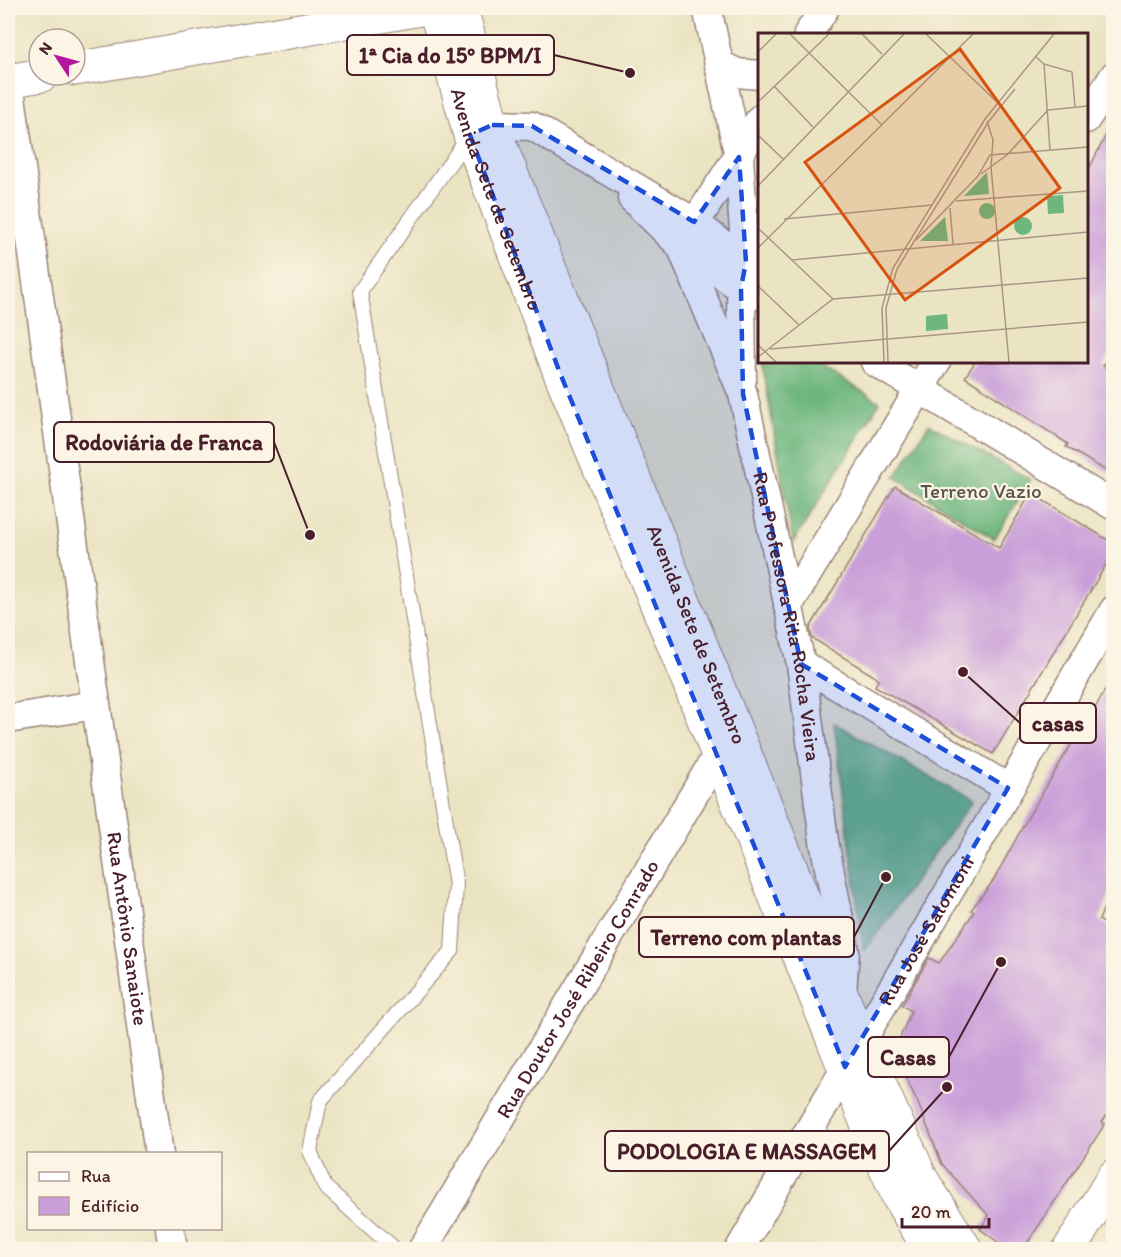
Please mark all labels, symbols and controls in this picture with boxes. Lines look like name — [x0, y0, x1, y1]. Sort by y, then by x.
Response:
north arrow — [27, 27, 87, 87]
inset map — [758, 33, 1088, 363]
callout: 1ª Cia do 15º BPM/I — [347, 35, 554, 75]
text: N — [34, 39, 56, 58]
text: 1ª Cia do 15º BPM/I — [359, 42, 541, 69]
street label: Avenida Sete de Setembro — [446, 85, 548, 314]
callout: Rodoviária de Franca — [54, 422, 274, 462]
text: Rodoviária de Franca — [65, 429, 263, 456]
street label: Rua Professora Rita Rocha Vieira — [748, 469, 827, 763]
park label: Terreno Vazio — [920, 478, 1042, 503]
street label: Avenida Sete de Setembro — [642, 521, 753, 748]
callout: casas — [1020, 703, 1096, 743]
text: casas — [1032, 710, 1084, 737]
street label: Rua Antônio Sanaiote — [102, 830, 154, 1027]
street label: Rua José Salomoni — [872, 851, 979, 1010]
street label: Rua Doutor José Ribeiro Conrado — [491, 855, 664, 1123]
callout: Terreno com plantas — [639, 917, 854, 957]
text: Terreno com plantas — [650, 924, 842, 951]
callout: Casas — [868, 1037, 949, 1077]
text: Casas — [880, 1044, 936, 1071]
callout: PODOLOGIA E MASSAGEM — [605, 1131, 889, 1171]
text: PODOLOGIA E MASSAGEM — [617, 1138, 877, 1165]
legend — [27, 1152, 222, 1230]
text: Rua — [81, 1165, 111, 1187]
scale bar — [902, 1191, 989, 1229]
text: Edifício — [81, 1195, 139, 1217]
text: 20 m — [911, 1201, 951, 1223]

